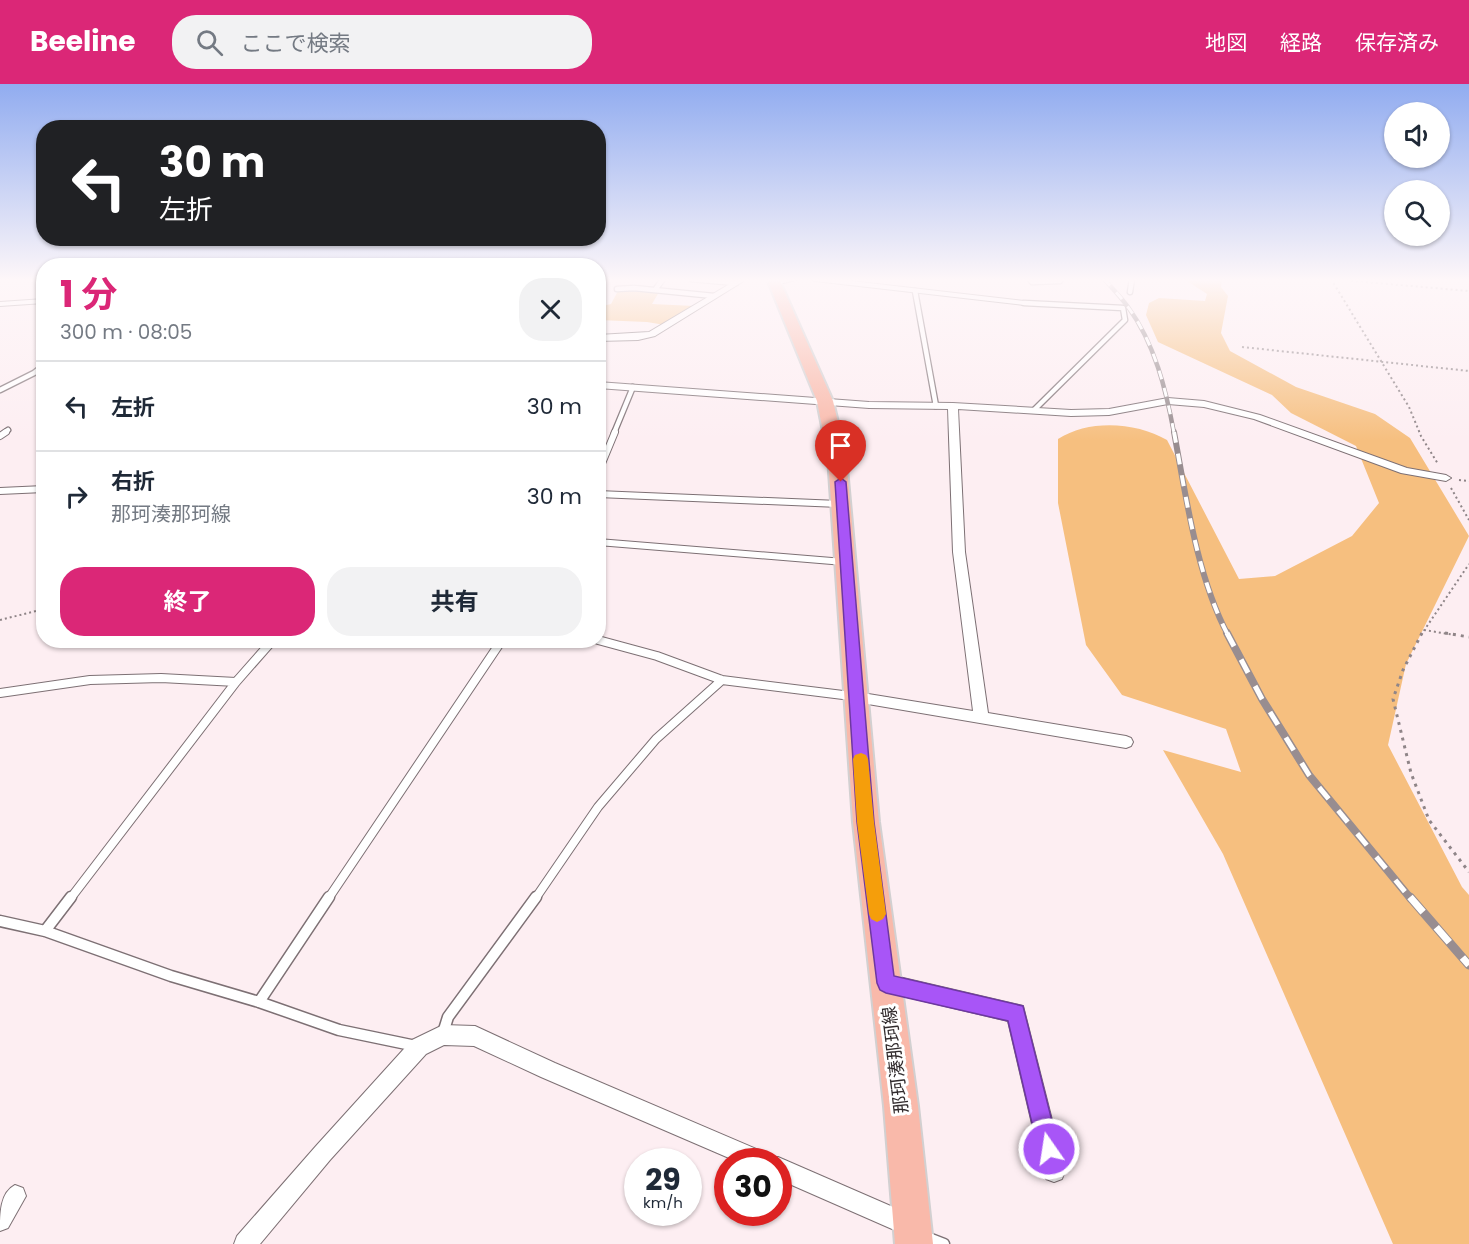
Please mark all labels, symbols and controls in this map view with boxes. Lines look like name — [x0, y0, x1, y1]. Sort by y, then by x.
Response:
search box — [172, 15, 592, 69]
text: Beeline — [30, 22, 136, 61]
icon: search — [193, 26, 226, 59]
text: ここで検索 — [241, 28, 351, 59]
text: 地図 — [1205, 28, 1247, 57]
text: 経路 — [1280, 28, 1322, 57]
text: 保存済み — [1355, 28, 1439, 57]
map controls — [1384, 102, 1450, 246]
button: sound — [1384, 102, 1450, 168]
text: 30 m — [159, 133, 265, 192]
icon: left — [60, 144, 138, 222]
button: search — [1384, 180, 1450, 246]
text: 左折 — [159, 191, 213, 228]
text: 1 分 — [60, 269, 117, 320]
button: close — [519, 278, 582, 341]
text: 300 m · 08:05 — [60, 318, 192, 346]
icon: left — [60, 390, 93, 423]
text: 30 m — [527, 391, 582, 422]
text: 左折 — [111, 392, 155, 423]
pin — [815, 420, 866, 482]
icon: arrive — [824, 429, 857, 462]
text: 右折 — [111, 466, 155, 497]
icon: right — [60, 480, 93, 513]
text: 30 m — [527, 481, 582, 512]
text: 那珂湊那珂線 — [111, 500, 231, 528]
button: 終了 — [60, 567, 315, 636]
button: 共有 — [327, 567, 582, 636]
street label: 那珂湊那珂線 — [876, 1005, 914, 1115]
position arrow — [1017, 1117, 1081, 1181]
speed limit sign: 30 — [714, 1148, 792, 1226]
text: 29 — [645, 1158, 681, 1201]
text: km/h — [643, 1192, 683, 1213]

